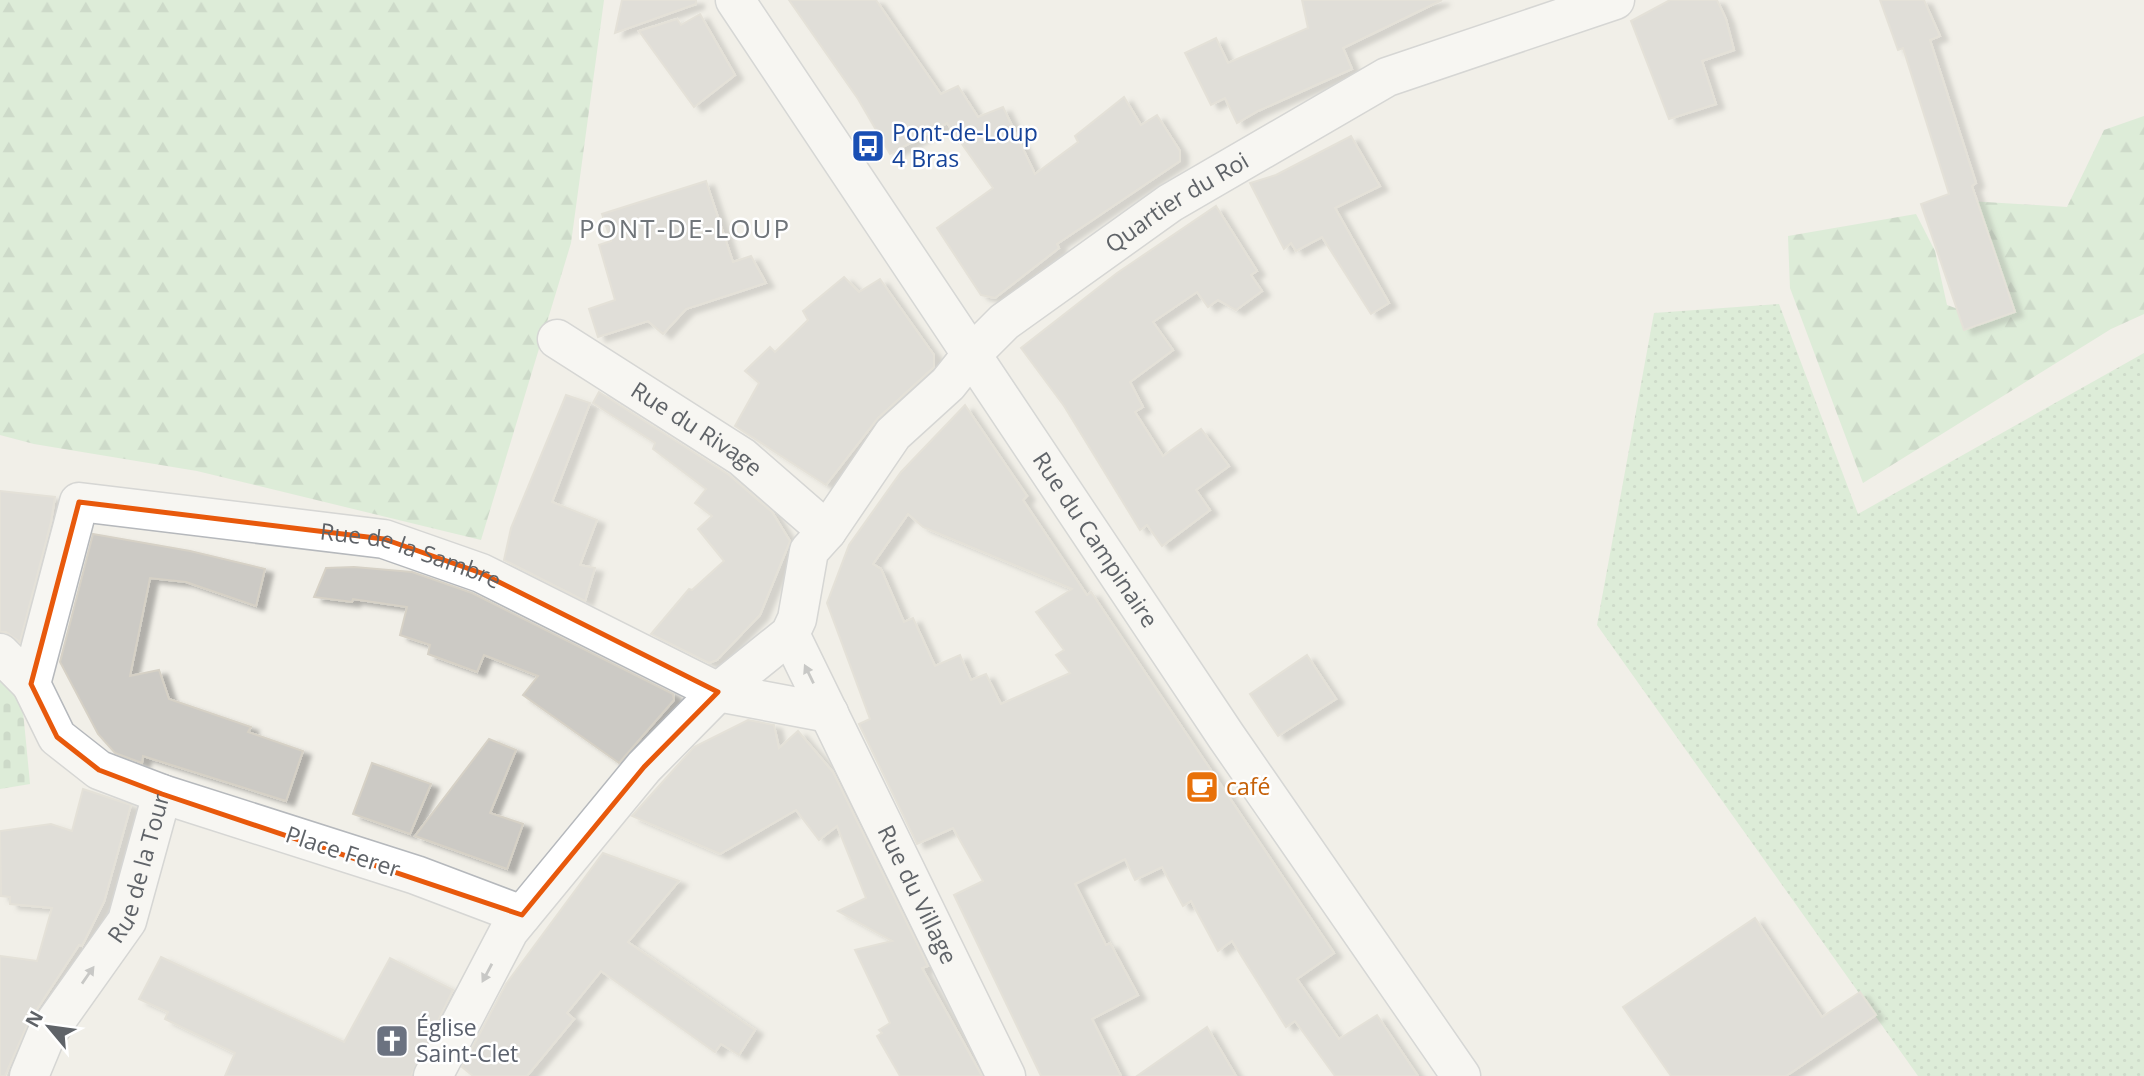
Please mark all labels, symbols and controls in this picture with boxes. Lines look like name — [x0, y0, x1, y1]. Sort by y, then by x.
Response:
place label: Pont-de-Loup 4 Bras — [892, 116, 1038, 174]
bus stop icon: Pont-de-Loup 4 Bras — [849, 127, 887, 165]
street label: Quartier du Roi — [1098, 144, 1254, 260]
district label: PONT-DE-LOUP — [579, 210, 791, 246]
street label: Rue du Rivage — [625, 373, 770, 483]
street label: Rue du Campinaire — [1026, 445, 1166, 633]
street label: Rue de la Sambre — [318, 514, 507, 596]
one-way arrow — [804, 663, 815, 684]
cafe icon: café — [1183, 768, 1221, 806]
place label: café — [1226, 770, 1270, 802]
street label: Rue de la Tour — [99, 789, 176, 949]
street label: Place Ferer — [282, 817, 405, 885]
street label: Rue du Village — [871, 819, 966, 969]
one-way arrow — [481, 963, 493, 982]
one-way arrow — [81, 966, 95, 984]
north arrow — [14, 992, 84, 1062]
text: N — [19, 1006, 49, 1032]
place label: Église Saint-Clet — [416, 1011, 518, 1069]
church icon: Église Saint-Clet — [373, 1022, 411, 1060]

